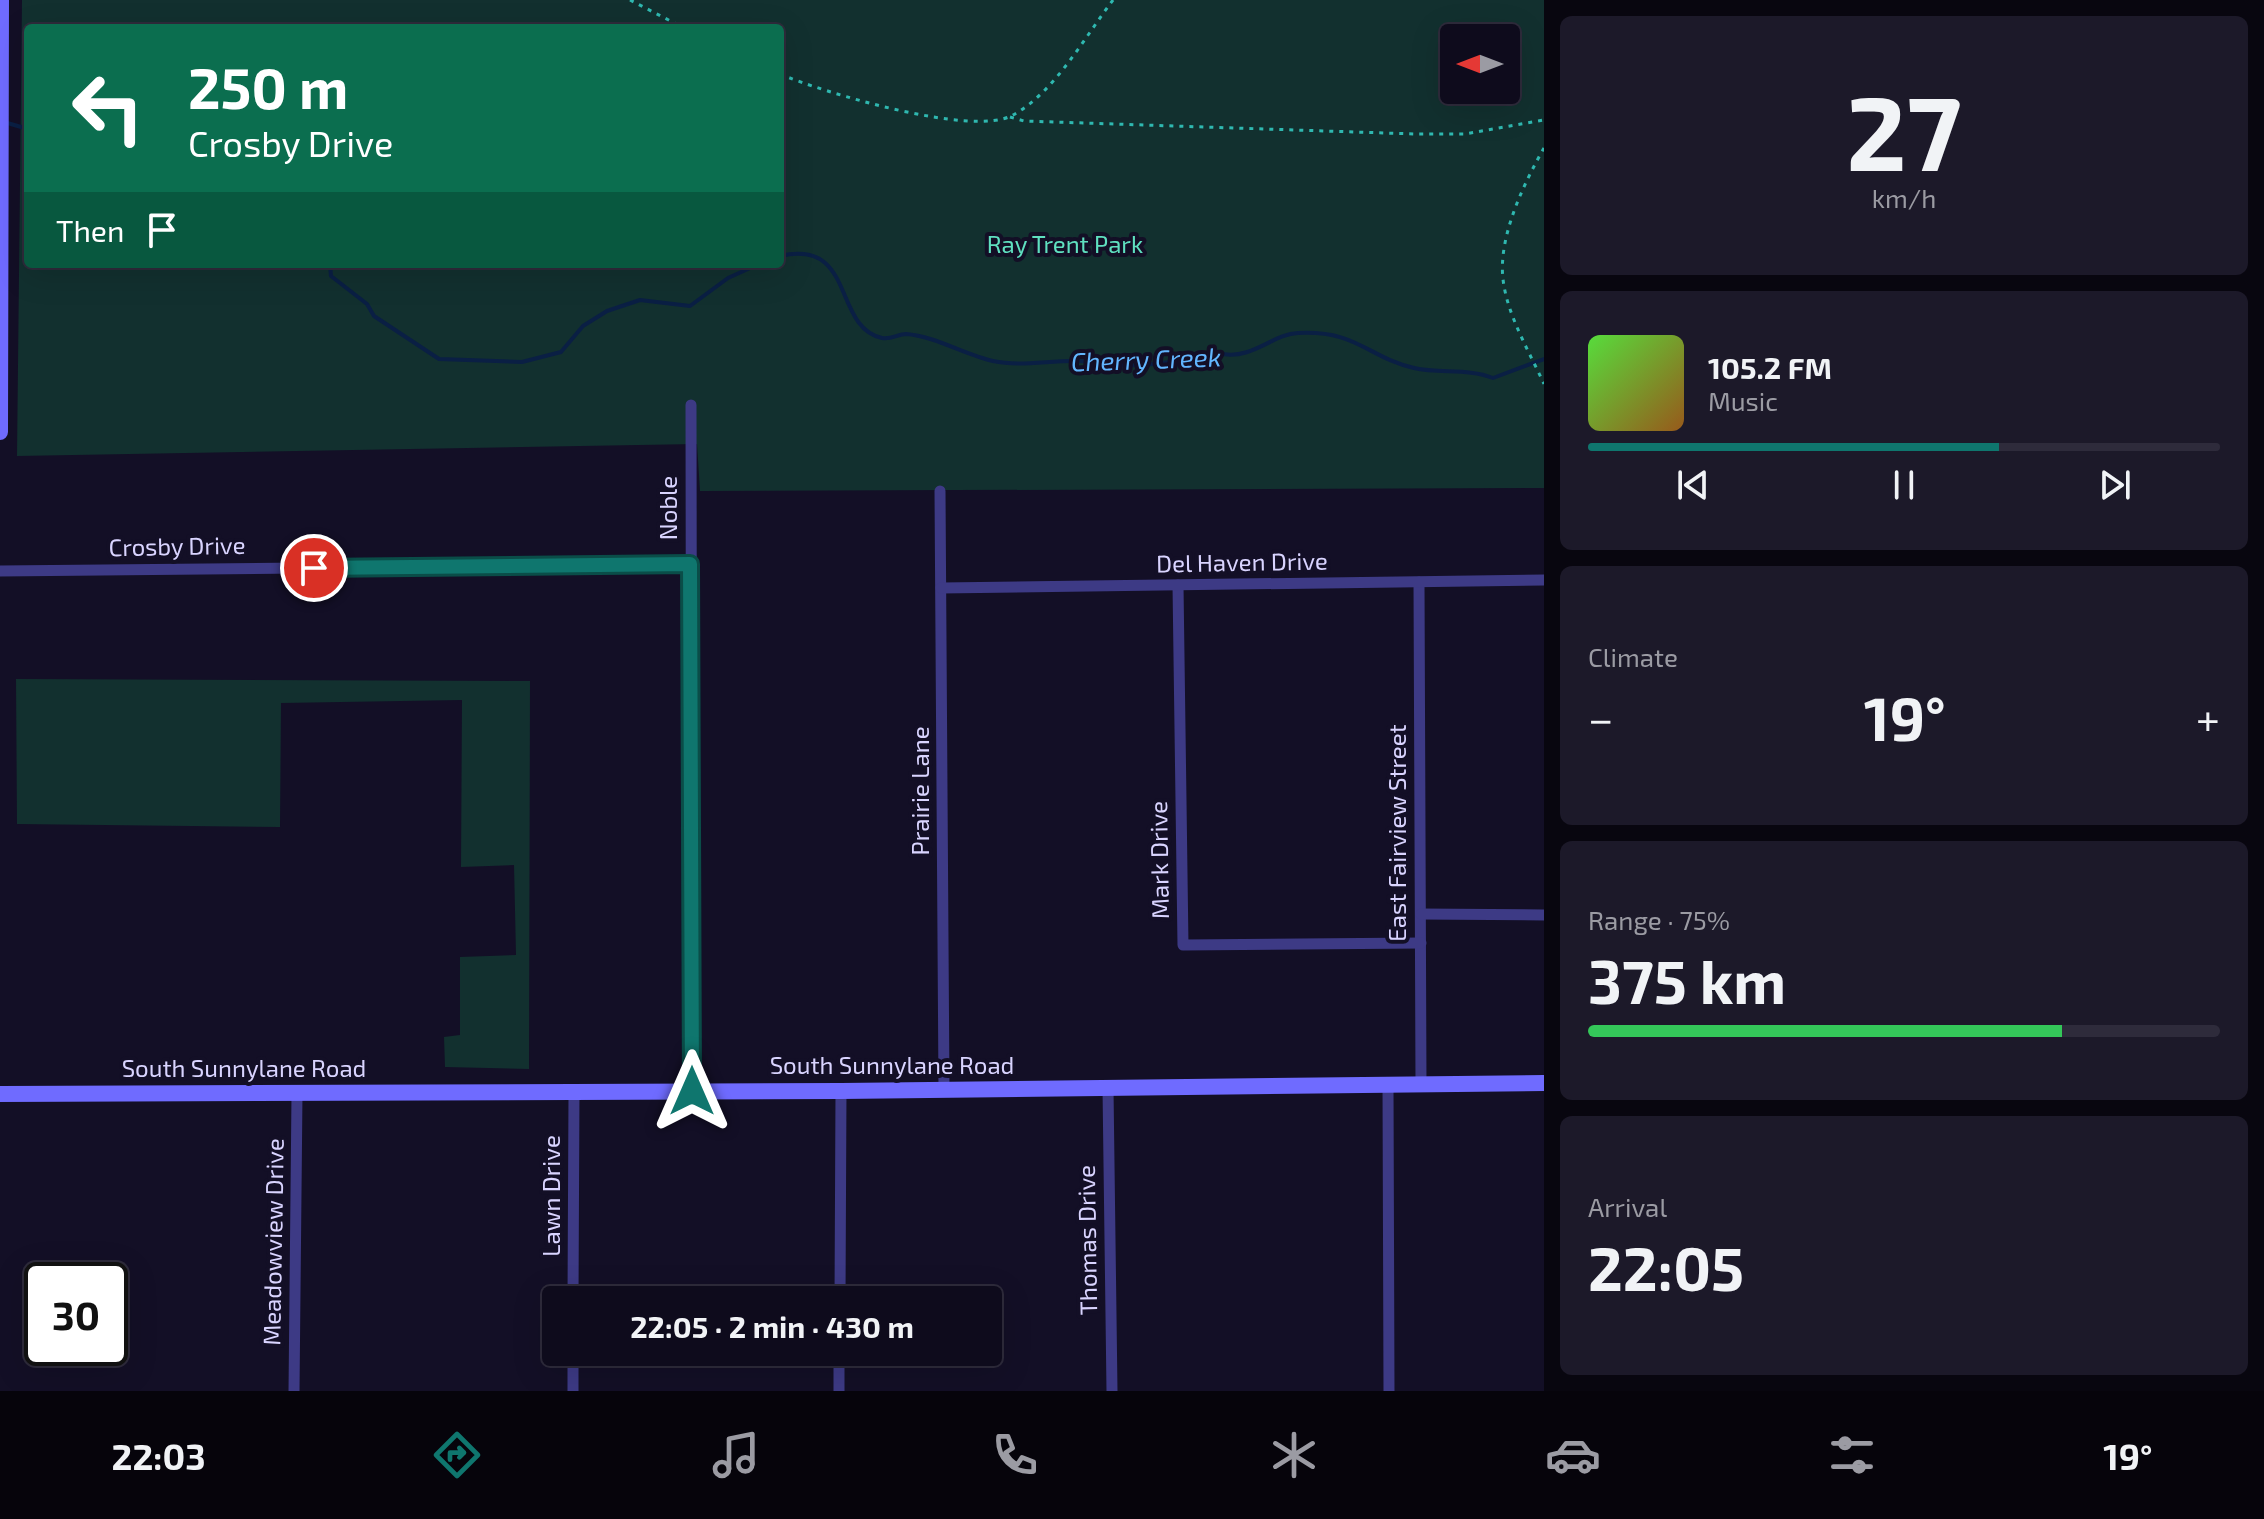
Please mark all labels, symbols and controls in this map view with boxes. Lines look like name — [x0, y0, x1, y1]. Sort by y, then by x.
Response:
north arrow — [1440, 24, 1520, 104]
map controls — [1440, 24, 1520, 104]
text: 250 m — [188, 53, 348, 120]
icon: left — [56, 56, 160, 160]
text: 27 — [1846, 67, 1962, 192]
text: Crosby Drive — [188, 121, 393, 164]
text: km/h — [1872, 182, 1936, 213]
icon: arrive — [140, 208, 184, 252]
text: Then — [56, 212, 124, 248]
park label: Ray Trent Park — [987, 229, 1143, 258]
water label: Cherry Creek — [1070, 340, 1222, 378]
text: 105.2 FM — [1708, 349, 1832, 385]
text: Music — [1708, 385, 1778, 416]
icon: previous — [1671, 463, 1715, 507]
icon: pause — [1882, 463, 1926, 507]
icon: next — [2093, 463, 2137, 507]
street label: Noble — [653, 476, 682, 540]
street label: Crosby Drive — [108, 530, 246, 561]
pin — [280, 534, 348, 602]
icon: arrive — [292, 546, 336, 590]
street label: Del Haven Drive — [1156, 546, 1328, 577]
text: Climate — [1588, 641, 1678, 672]
text: 19° — [1864, 681, 1946, 753]
text: − — [1588, 691, 1614, 744]
text: + — [2196, 691, 2220, 744]
street label: East Fairview Street — [1382, 724, 1411, 942]
street label: Prairie Lane — [905, 726, 934, 856]
street label: Mark Drive — [1143, 801, 1174, 919]
text: Range · 75% — [1588, 904, 1730, 935]
text: 375 km — [1588, 944, 1786, 1016]
position arrow — [650, 1049, 734, 1133]
street label: South Sunnylane Road — [770, 1050, 1014, 1079]
street label: South Sunnylane Road — [122, 1053, 366, 1082]
street label: Lawn Drive — [536, 1135, 565, 1257]
street label: Meadowview Drive — [256, 1138, 289, 1346]
street label: Thomas Drive — [1071, 1165, 1102, 1315]
text: Arrival — [1588, 1191, 1667, 1222]
text: 22:05 — [1588, 1231, 1744, 1303]
speed limit sign: 30 — [24, 1262, 128, 1366]
text: 22:05 · 2 min · 430 m — [630, 1308, 914, 1344]
icon: directions — [429, 1427, 485, 1483]
icon: music — [708, 1427, 764, 1483]
icon: phone — [987, 1427, 1043, 1483]
icon: climate — [1266, 1427, 1322, 1483]
icon: car — [1545, 1427, 1601, 1483]
icon: filters — [1824, 1427, 1880, 1483]
text: 22:03 — [112, 1434, 206, 1477]
text: 19° — [2103, 1434, 2152, 1477]

